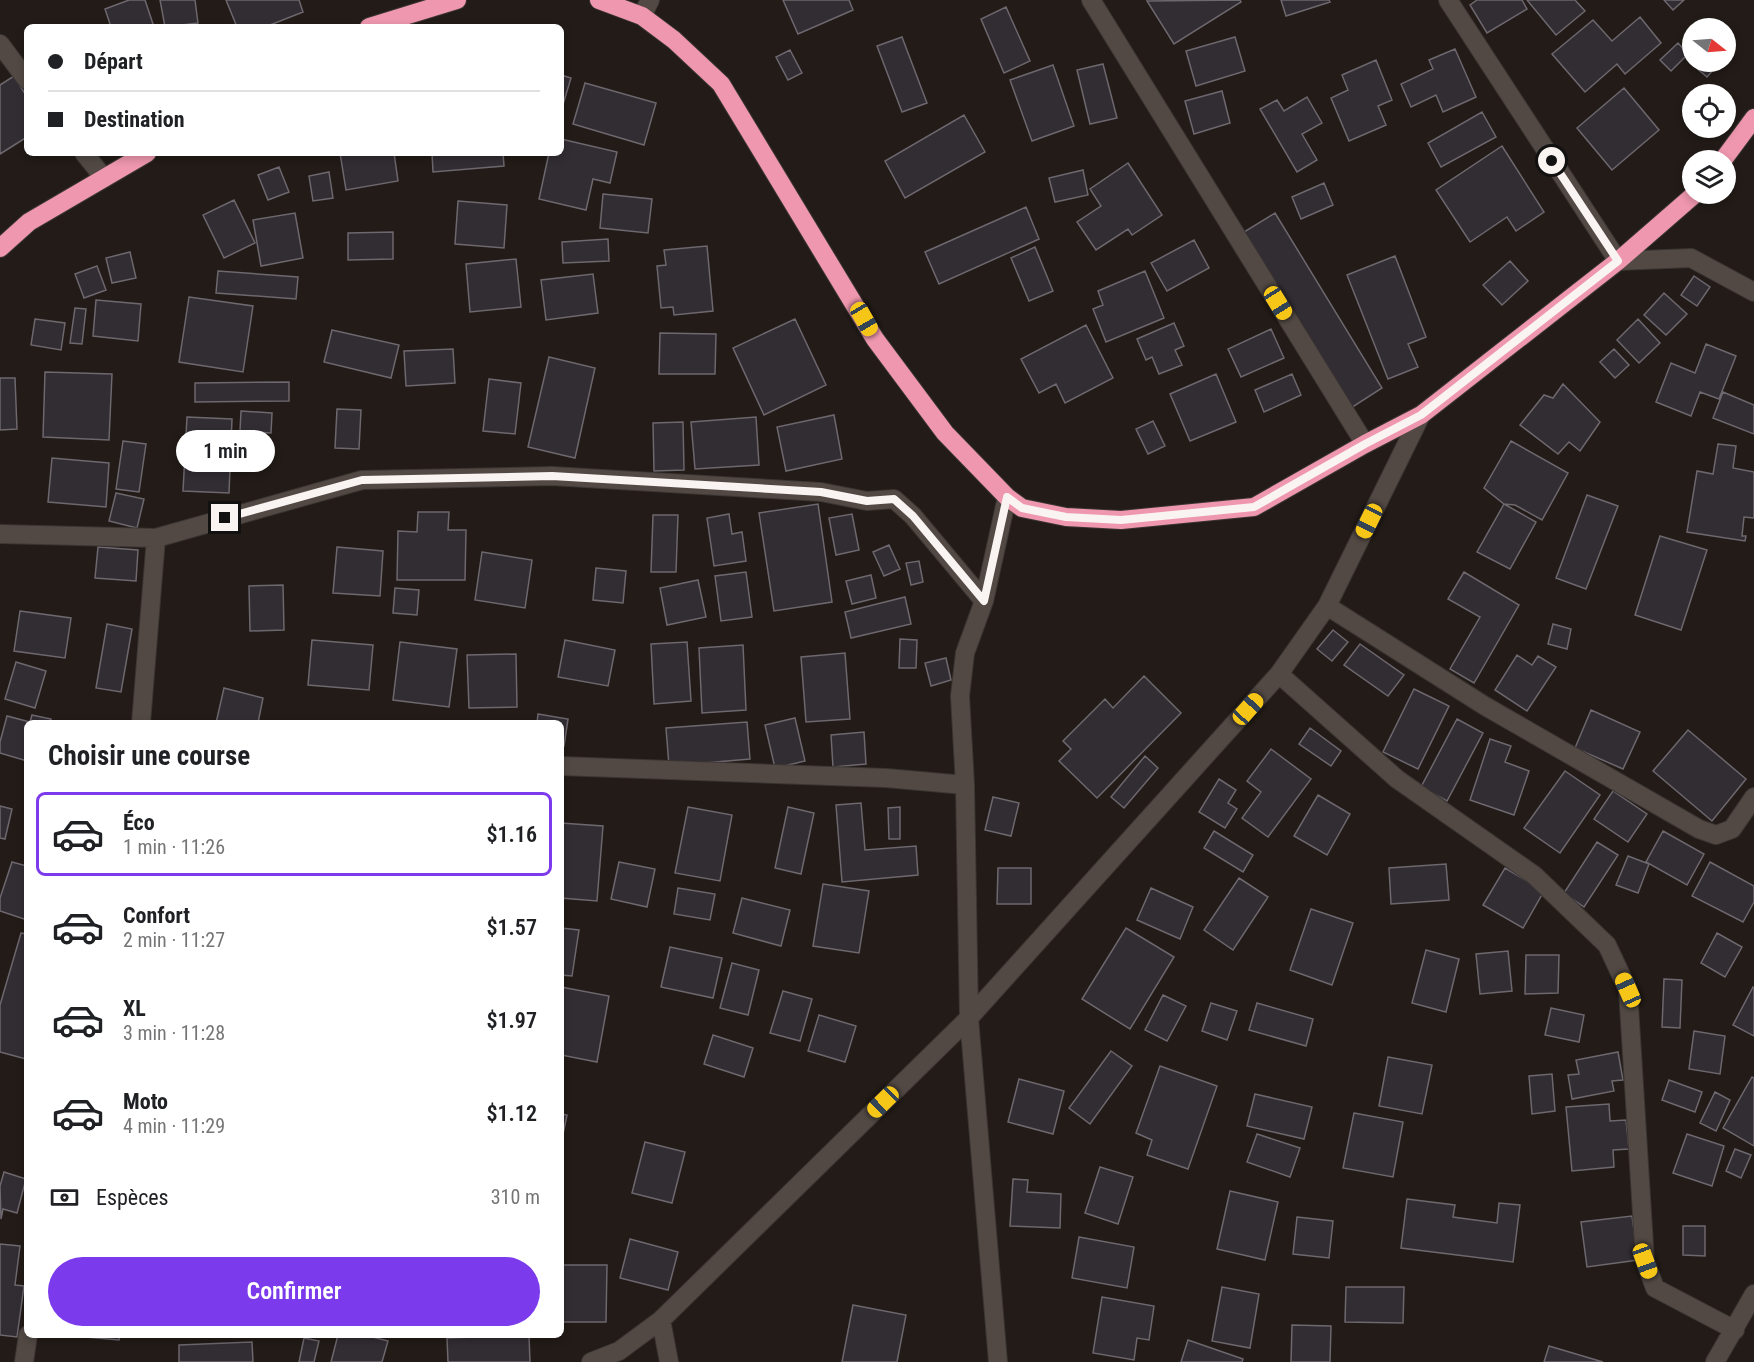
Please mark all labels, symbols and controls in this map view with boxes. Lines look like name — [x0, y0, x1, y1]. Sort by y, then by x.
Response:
north arrow — [1682, 18, 1736, 72]
map controls — [1682, 18, 1736, 204]
text: Départ — [84, 49, 143, 74]
button: locate — [1682, 84, 1736, 138]
text: Destination — [84, 107, 185, 132]
route start — [1538, 147, 1565, 174]
button: layers — [1682, 150, 1736, 204]
car — [1261, 283, 1295, 323]
car — [847, 299, 881, 339]
callout: 1 min — [176, 431, 274, 473]
text: 1 min — [203, 439, 248, 463]
car — [1353, 501, 1385, 541]
route end — [211, 504, 238, 531]
car — [1229, 690, 1267, 728]
text: Choisir une course — [48, 740, 250, 772]
icon: car — [51, 807, 105, 861]
text: Éco — [123, 810, 155, 835]
text: $1.16 — [486, 822, 537, 847]
text: 1 min · 11:26 — [123, 835, 225, 859]
icon: car — [51, 900, 105, 954]
text: Confort — [123, 903, 190, 928]
text: $1.57 — [486, 915, 537, 940]
text: 2 min · 11:27 — [123, 928, 225, 952]
car — [1612, 970, 1644, 1010]
icon: car — [51, 993, 105, 1047]
text: XL — [123, 996, 146, 1021]
text: $1.97 — [486, 1008, 537, 1033]
text: 3 min · 11:28 — [123, 1021, 225, 1045]
car — [864, 1083, 902, 1121]
icon: car — [51, 1086, 105, 1140]
text: Moto — [123, 1089, 168, 1114]
text: $1.12 — [486, 1101, 537, 1126]
text: 4 min · 11:29 — [123, 1114, 225, 1138]
icon: cash — [48, 1181, 81, 1214]
text: Espèces — [96, 1185, 169, 1210]
text: 310 m — [491, 1185, 540, 1209]
car — [1630, 1241, 1660, 1281]
button: Confirmer — [48, 1257, 540, 1326]

